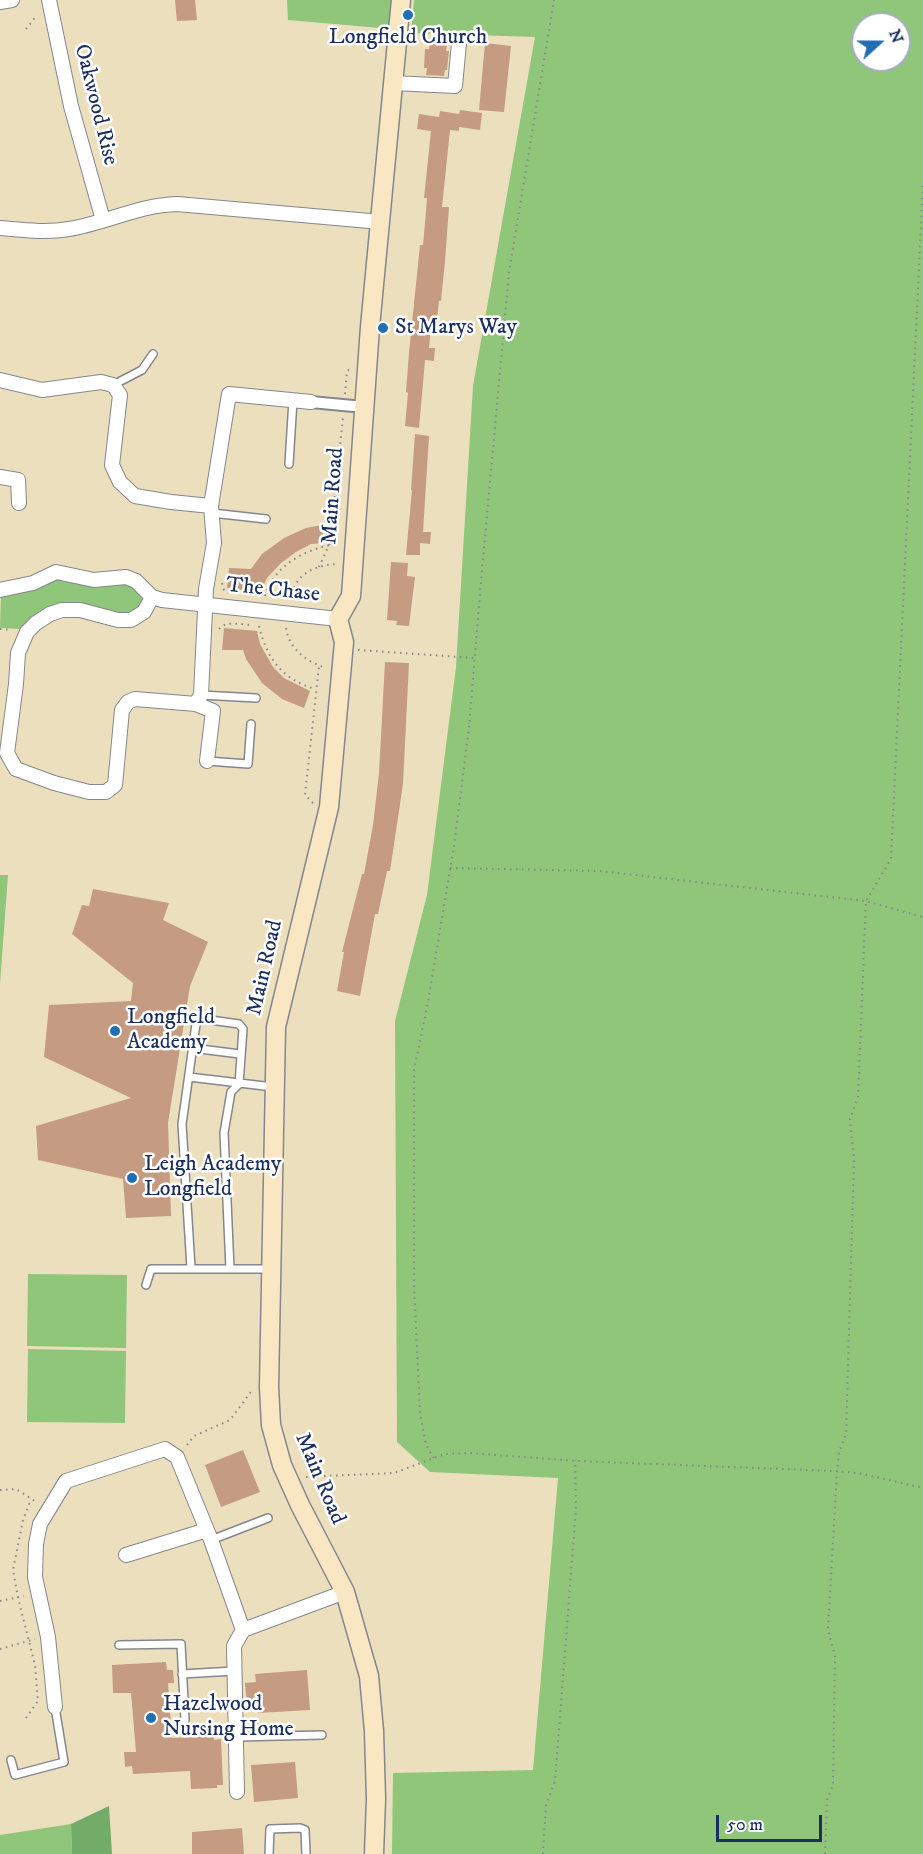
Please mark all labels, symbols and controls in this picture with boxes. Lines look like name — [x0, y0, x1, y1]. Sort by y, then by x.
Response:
marker: Longfield Church — [401, 8, 415, 22]
north arrow — [851, 12, 911, 72]
place label: Longfield Church — [329, 25, 487, 51]
text: N — [884, 27, 908, 46]
street label: Oakwood Rise — [67, 42, 123, 168]
place label: St Marys Way — [395, 315, 517, 341]
marker: St Marys Way — [376, 321, 390, 335]
street label: Main Road — [317, 447, 351, 545]
street label: The Chase — [225, 573, 321, 609]
street label: Main Road — [242, 918, 290, 1018]
place label: Longfield Academy — [127, 1005, 215, 1056]
marker: Longfield Academy — [108, 1024, 122, 1038]
place label: Leigh Academy Longfield — [144, 1152, 281, 1204]
marker: Leigh Academy Longfield — [125, 1171, 139, 1185]
street label: Main Road — [288, 1429, 350, 1529]
place label: Hazelwood Nursing Home — [163, 1692, 294, 1744]
marker: Hazelwood Nursing Home — [144, 1711, 158, 1725]
scale bar — [719, 1803, 826, 1841]
text: 50 m — [727, 1814, 763, 1836]

